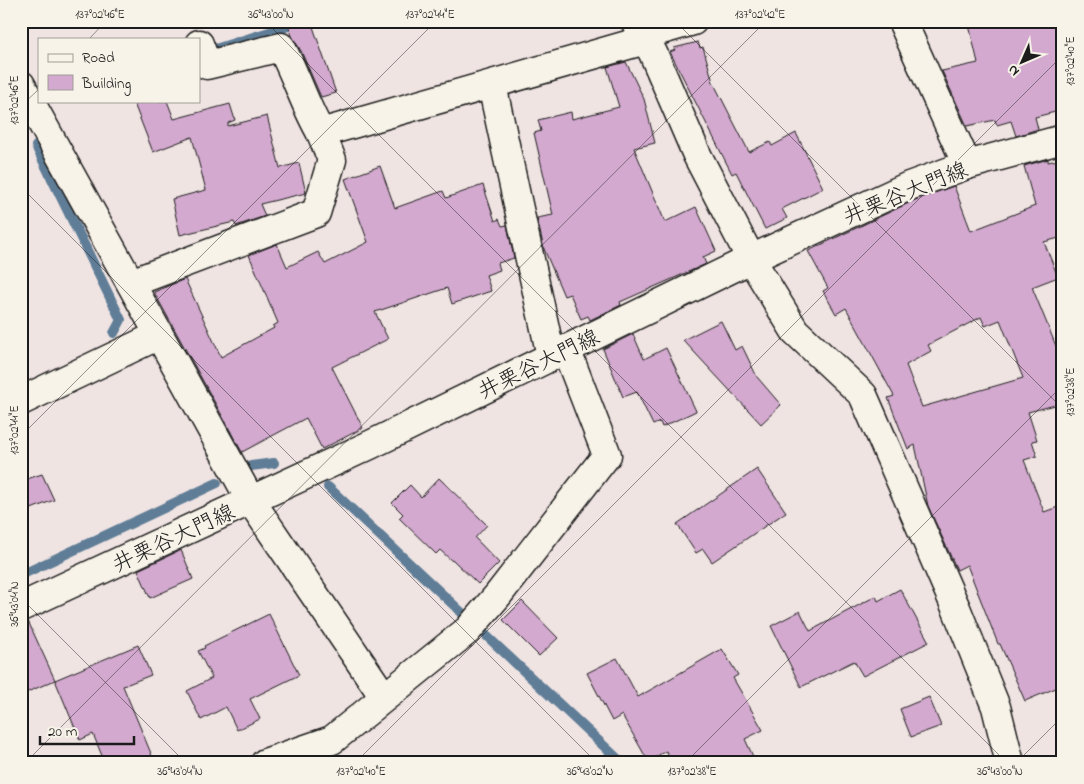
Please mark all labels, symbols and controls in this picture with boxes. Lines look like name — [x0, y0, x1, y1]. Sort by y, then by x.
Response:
text: 137°02'46"E — [75, 6, 125, 24]
text: 36°43'00"N — [248, 6, 294, 24]
text: 137°02'44"E — [405, 6, 455, 24]
text: 137°02'42"E — [735, 6, 785, 24]
text: 137°02'40"E — [1062, 36, 1080, 86]
legend — [38, 38, 200, 102]
north arrow — [996, 38, 1046, 88]
text: Road — [82, 47, 115, 69]
text: N — [1003, 59, 1025, 81]
text: Building — [81, 73, 131, 96]
text: 137°02'46"E — [6, 75, 24, 125]
street label: 井栗谷大門線 — [839, 155, 973, 234]
street label: 井栗谷大門線 — [473, 322, 606, 409]
text: 137°02'38"E — [1062, 368, 1080, 416]
text: 137°02'44"E — [6, 405, 24, 455]
street label: 井栗谷大門線 — [108, 497, 241, 582]
text: 36°43'04"N — [6, 581, 24, 627]
scale bar — [40, 714, 134, 746]
text: 20 m — [48, 721, 78, 743]
text: 36°43'04"N — [157, 763, 203, 781]
text: 137°02'40"E — [336, 763, 386, 781]
text: 36°43'02"N — [567, 763, 613, 781]
text: 137°02'38"E — [668, 763, 716, 781]
text: 36°43'00"N — [977, 763, 1023, 781]

